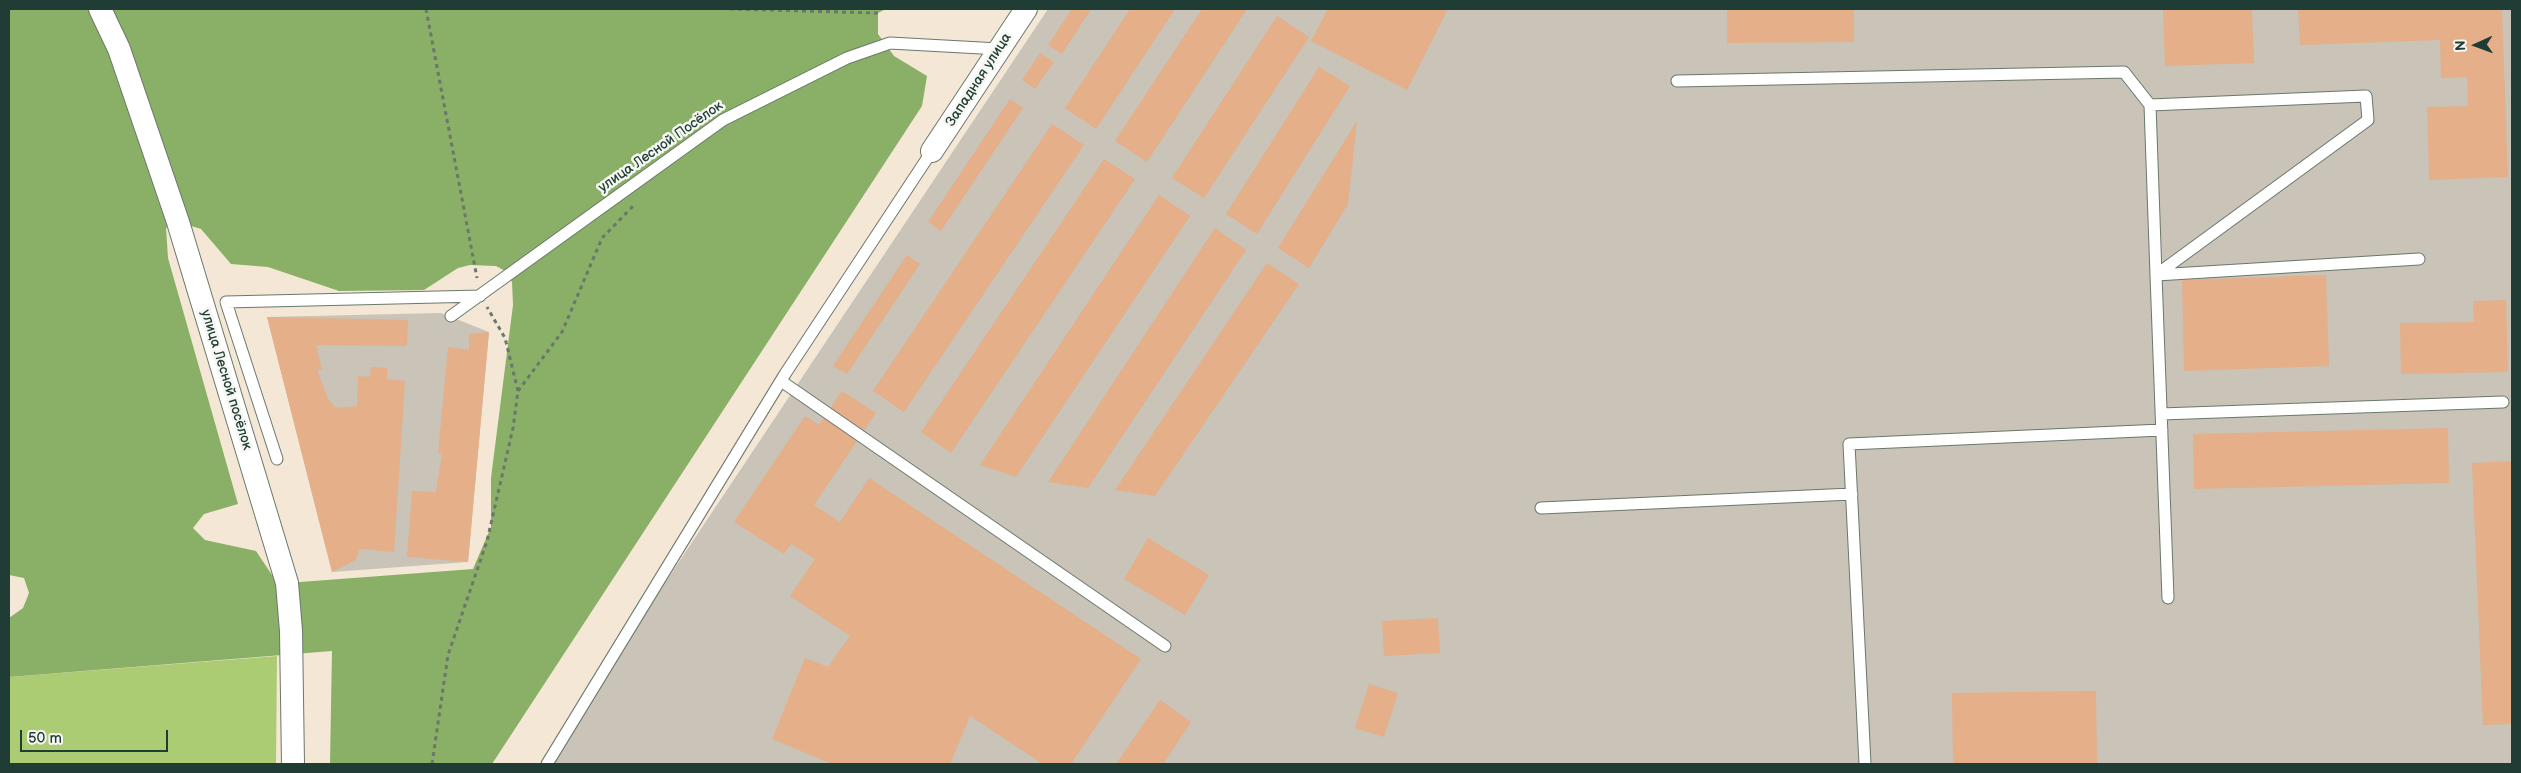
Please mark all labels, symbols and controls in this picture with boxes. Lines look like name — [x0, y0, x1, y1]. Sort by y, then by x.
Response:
north arrow — [2451, 20, 2501, 70]
street label: Западная улица — [943, 30, 1015, 130]
text: N — [2452, 40, 2469, 51]
street label: улица Лесной Посёлок — [595, 98, 727, 196]
street label: улица Лесной посёлок — [197, 308, 255, 452]
scale bar — [22, 720, 170, 752]
text: 50 m — [28, 729, 62, 748]

